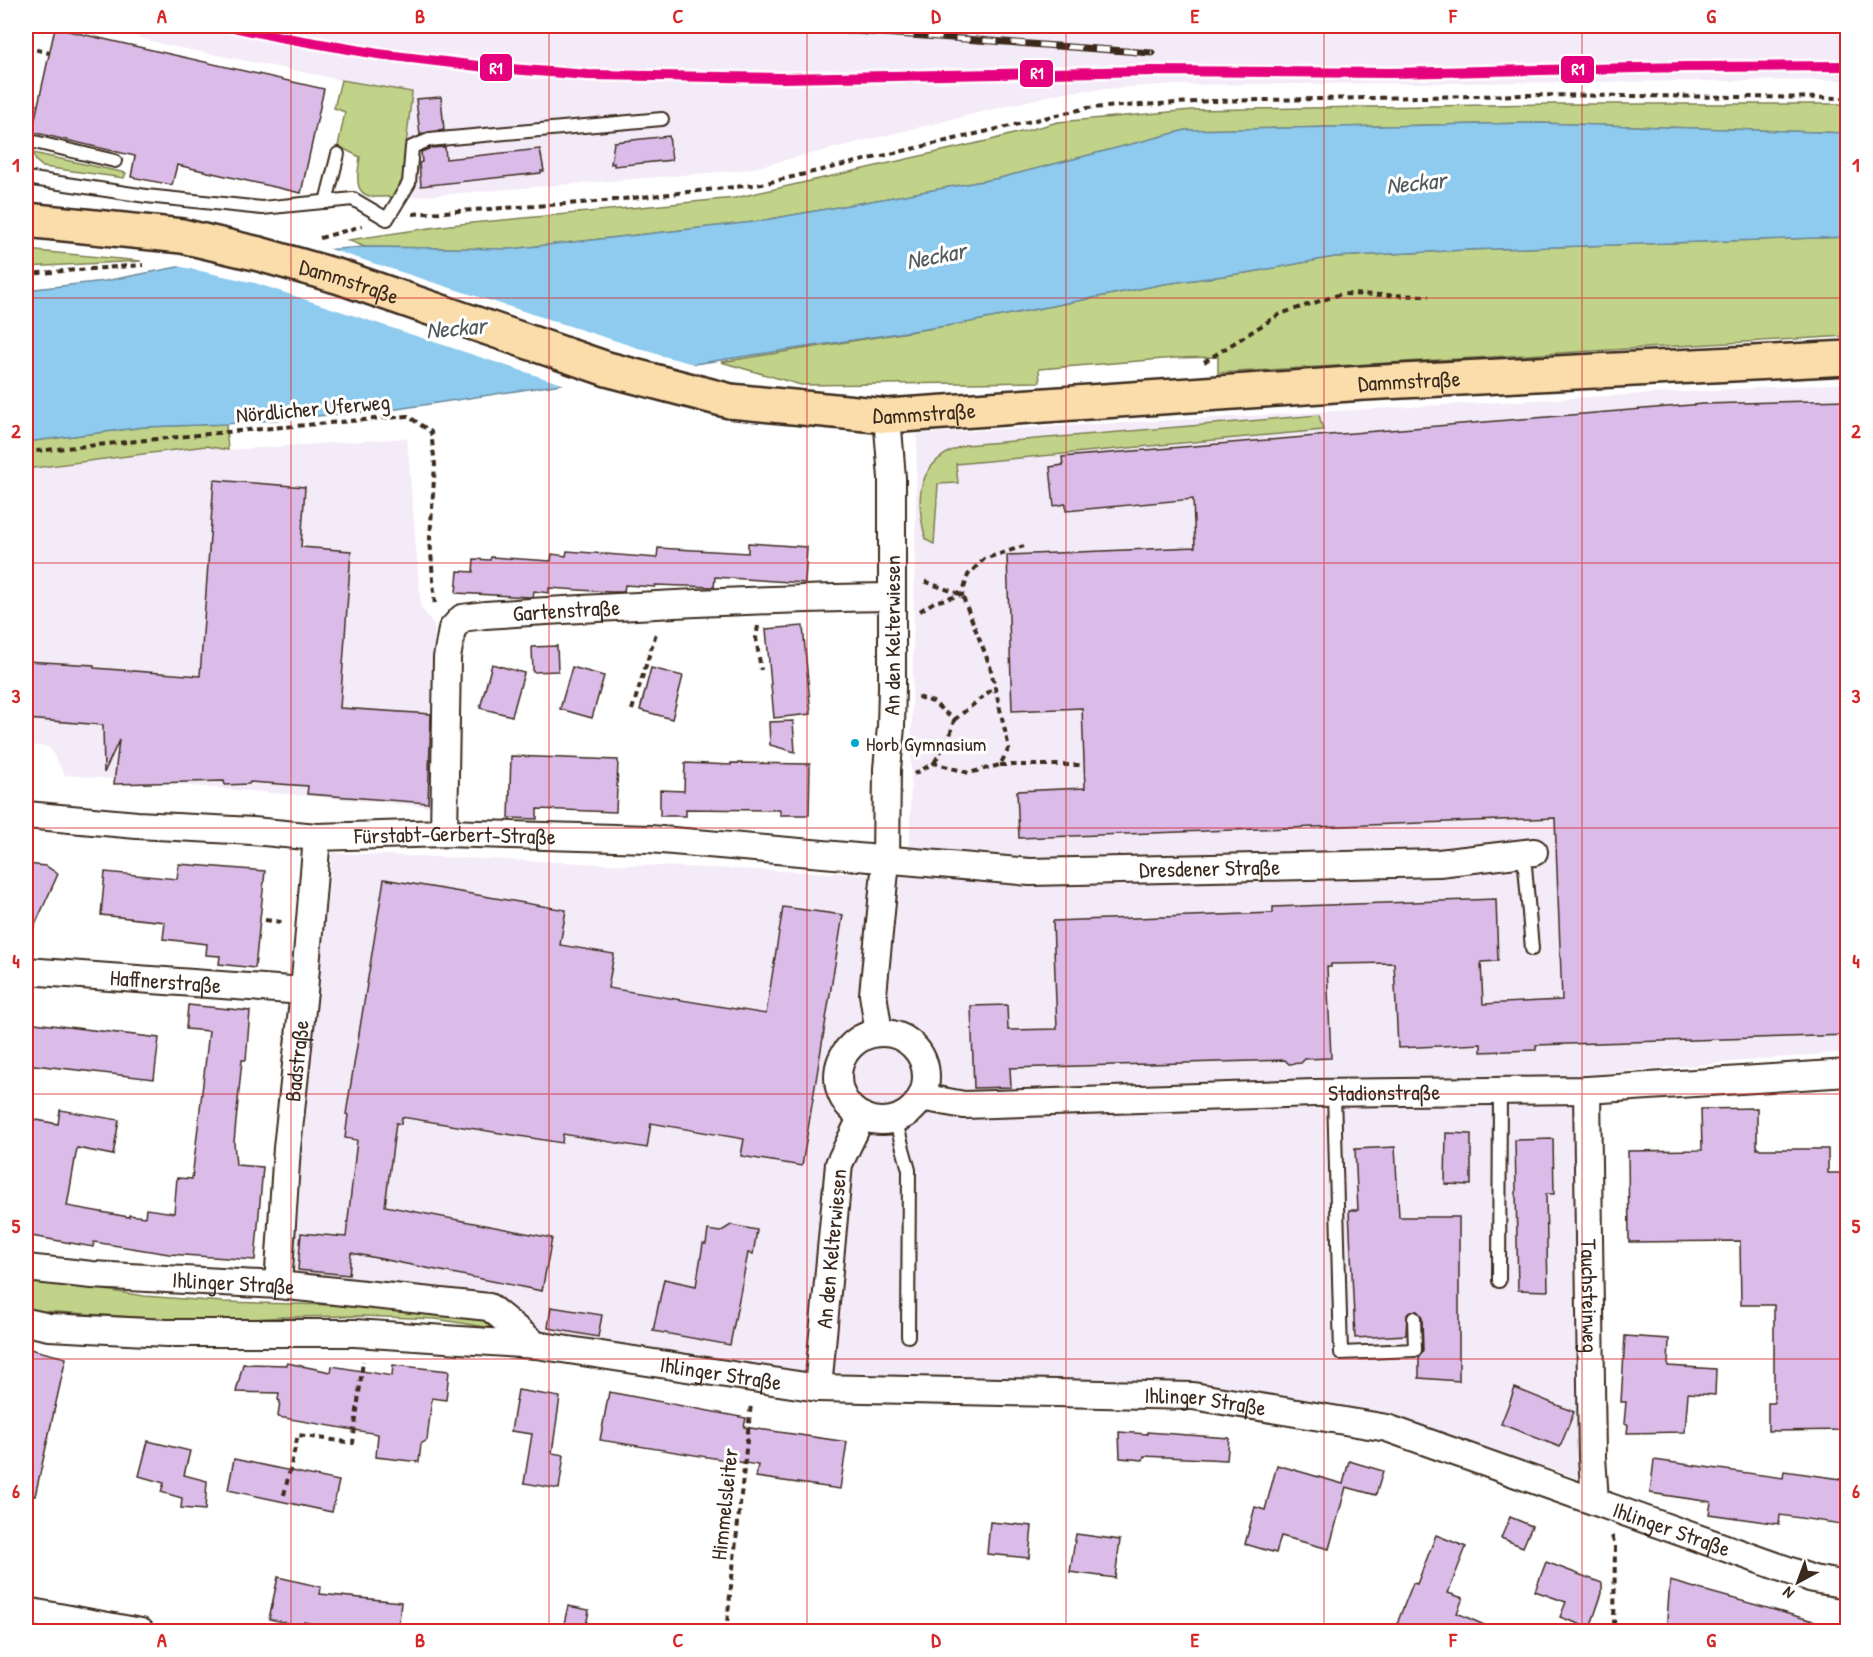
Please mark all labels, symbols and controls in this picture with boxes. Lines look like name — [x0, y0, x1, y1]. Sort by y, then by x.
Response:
text: A — [157, 2, 167, 29]
text: B — [415, 2, 425, 29]
text: C — [673, 2, 684, 29]
text: D — [931, 2, 941, 29]
text: E — [1191, 2, 1200, 29]
text: F — [1448, 2, 1458, 29]
text: G — [1706, 2, 1716, 29]
line badge: R1 — [479, 53, 513, 82]
line badge: R1 — [1560, 55, 1595, 84]
text: R1 — [489, 57, 503, 79]
text: R1 — [1571, 58, 1585, 80]
line badge: R1 — [1019, 59, 1054, 88]
text: R1 — [1030, 62, 1044, 84]
text: 1 — [12, 151, 20, 178]
text: 1 — [1852, 151, 1860, 178]
water label: Neckar — [1384, 163, 1450, 201]
water label: Neckar — [903, 233, 971, 276]
street label: Dammstraße — [296, 251, 403, 311]
water label: Neckar — [425, 308, 490, 346]
street label: Dammstraße — [1357, 363, 1461, 398]
street label: Nördlicher Uferweg — [235, 386, 391, 430]
street label: Dammstraße — [872, 395, 977, 431]
text: 2 — [11, 417, 21, 444]
text: 2 — [1851, 417, 1861, 444]
street label: An den Kelterwiesen — [876, 555, 907, 716]
street label: Gartenstraße — [512, 592, 621, 628]
text: 3 — [12, 682, 21, 709]
text: 3 — [1852, 682, 1861, 709]
place label: Horb Gymnasium — [866, 730, 986, 757]
marker: Horb Gymnasium — [849, 737, 861, 749]
street label: Fürstabt-Gerbert-Straße — [353, 818, 556, 851]
street label: Dresdener Straße — [1139, 851, 1281, 885]
text: 4 — [12, 947, 20, 974]
text: 4 — [1852, 947, 1860, 974]
street label: Haffnerstraße — [109, 962, 222, 1000]
street label: Badstraße — [277, 1018, 316, 1103]
street label: Stadionstraße — [1328, 1077, 1441, 1108]
street label: An den Kelterwiesen — [809, 1167, 853, 1330]
text: 5 — [12, 1212, 21, 1239]
text: 5 — [1852, 1212, 1861, 1239]
street label: Tauchsteinweg — [1574, 1239, 1606, 1353]
street label: Ihlinger Straße — [171, 1264, 296, 1302]
street label: Ihlinger Straße — [658, 1349, 784, 1397]
street label: Ihlinger Straße — [1144, 1380, 1268, 1423]
street label: Himmelsleiter — [703, 1446, 745, 1562]
text: 6 — [12, 1477, 20, 1504]
text: 6 — [1852, 1477, 1860, 1504]
street label: Ihlinger Straße — [1609, 1494, 1735, 1564]
north arrow — [1768, 1552, 1828, 1612]
text: N — [1777, 1582, 1799, 1604]
text: A — [157, 1626, 167, 1653]
text: B — [415, 1626, 425, 1653]
text: C — [673, 1626, 684, 1653]
text: D — [931, 1626, 941, 1653]
text: E — [1191, 1626, 1200, 1653]
text: F — [1448, 1626, 1458, 1653]
text: G — [1706, 1626, 1716, 1653]

